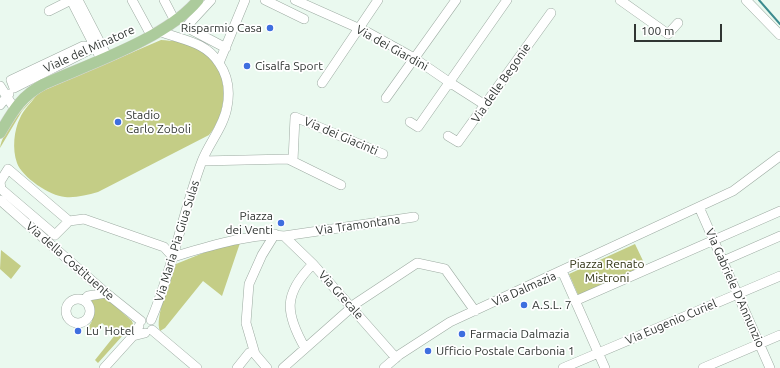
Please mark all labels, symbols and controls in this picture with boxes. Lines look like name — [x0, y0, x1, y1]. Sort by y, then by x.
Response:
scale bar — [636, 16, 724, 42]
place label: Risparmio Casa — [181, 21, 262, 35]
street label: Viale del Minatore — [41, 22, 137, 76]
street label: Via dei Giardini — [353, 22, 431, 74]
marker: Risparmio Casa — [265, 23, 275, 33]
text: 100 m — [641, 24, 674, 37]
street label: Via delle Begonie — [468, 40, 534, 126]
place label: Cisalfa Sport — [255, 59, 323, 73]
marker: Cisalfa Sport — [242, 61, 252, 71]
place label: Stadio Carlo Zoboli — [126, 108, 191, 136]
street label: Via dei Giacinti — [302, 114, 380, 158]
marker: Stadio Carlo Zoboli — [113, 117, 123, 127]
street label: Via Maria Pia Giua Sulas — [152, 179, 202, 303]
place label: Piazza dei Venti — [225, 209, 273, 237]
street label: Via Tramontana — [315, 212, 401, 238]
marker: Piazza dei Venti — [276, 218, 286, 228]
street label: Via della Costituente — [23, 219, 117, 303]
street label: Via Gabriele D'Annunzio — [702, 226, 768, 350]
park label: Piazza Renato Mistroni — [570, 257, 644, 285]
street label: Via Grecale — [315, 268, 367, 322]
street label: Via Dalmazia — [490, 268, 558, 310]
street label: Via Eugenio Curiel — [623, 296, 719, 348]
place label: A.S.L. 7 — [532, 298, 572, 312]
marker: A.S.L. 7 — [519, 300, 529, 310]
place label: Lu' Hotel — [86, 324, 134, 338]
marker: Lu' Hotel — [73, 326, 83, 336]
place label: Farmacia Dalmazia — [470, 327, 569, 341]
marker: Farmacia Dalmazia — [457, 329, 467, 339]
place label: Ufficio Postale Carbonia 1 — [436, 344, 575, 358]
marker: Ufficio Postale Carbonia 1 — [423, 346, 433, 356]

